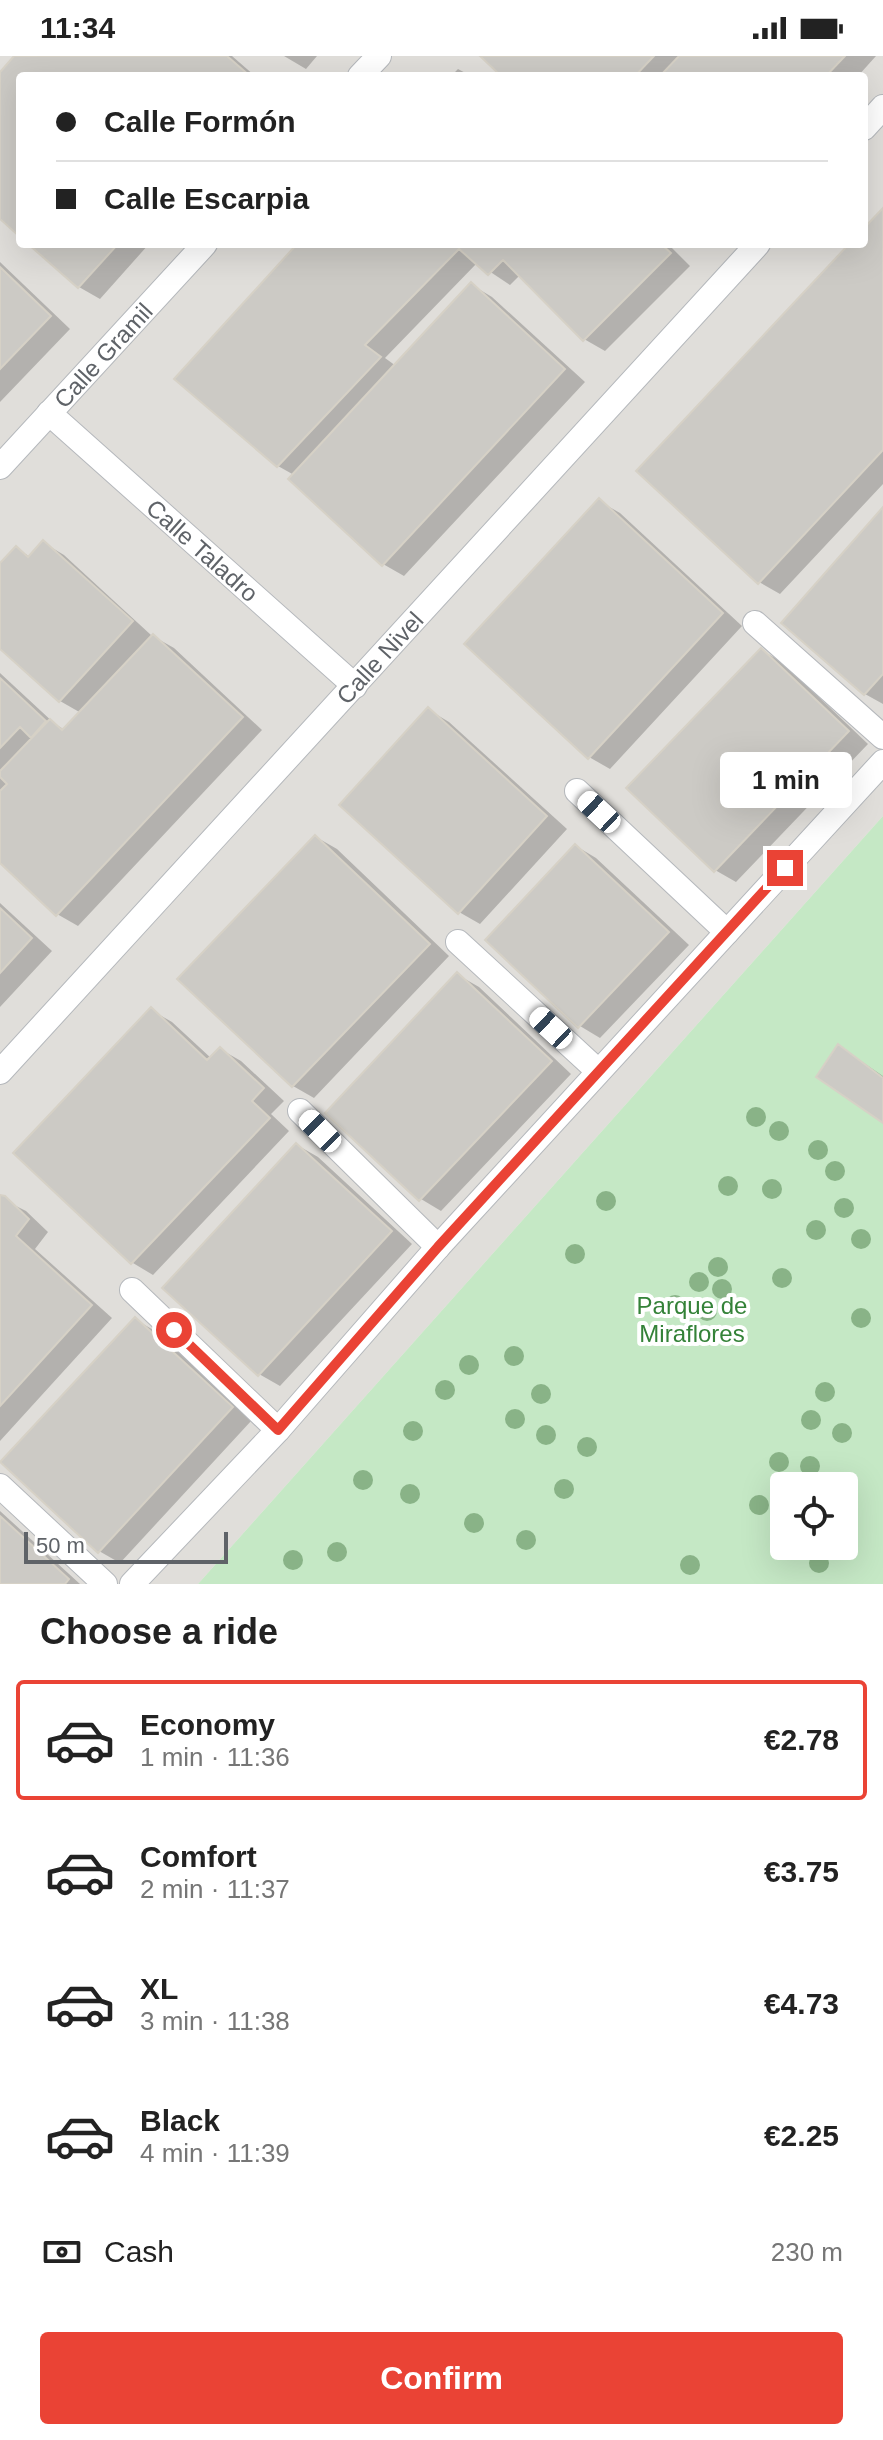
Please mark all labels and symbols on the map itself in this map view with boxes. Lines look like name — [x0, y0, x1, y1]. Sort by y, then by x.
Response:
street label: Calle Gramil — [48, 297, 158, 413]
street label: Calle Taladro — [142, 494, 264, 607]
street label: Calle Nivel — [331, 606, 428, 709]
callout: 1 min — [719, 752, 851, 808]
car — [573, 787, 625, 837]
route end — [767, 850, 803, 886]
car — [525, 1003, 577, 1053]
car — [295, 1106, 345, 1156]
park label: Parque de Miraflores — [637, 1292, 747, 1347]
route start — [156, 1312, 192, 1348]
scale bar — [24, 1528, 228, 1564]

